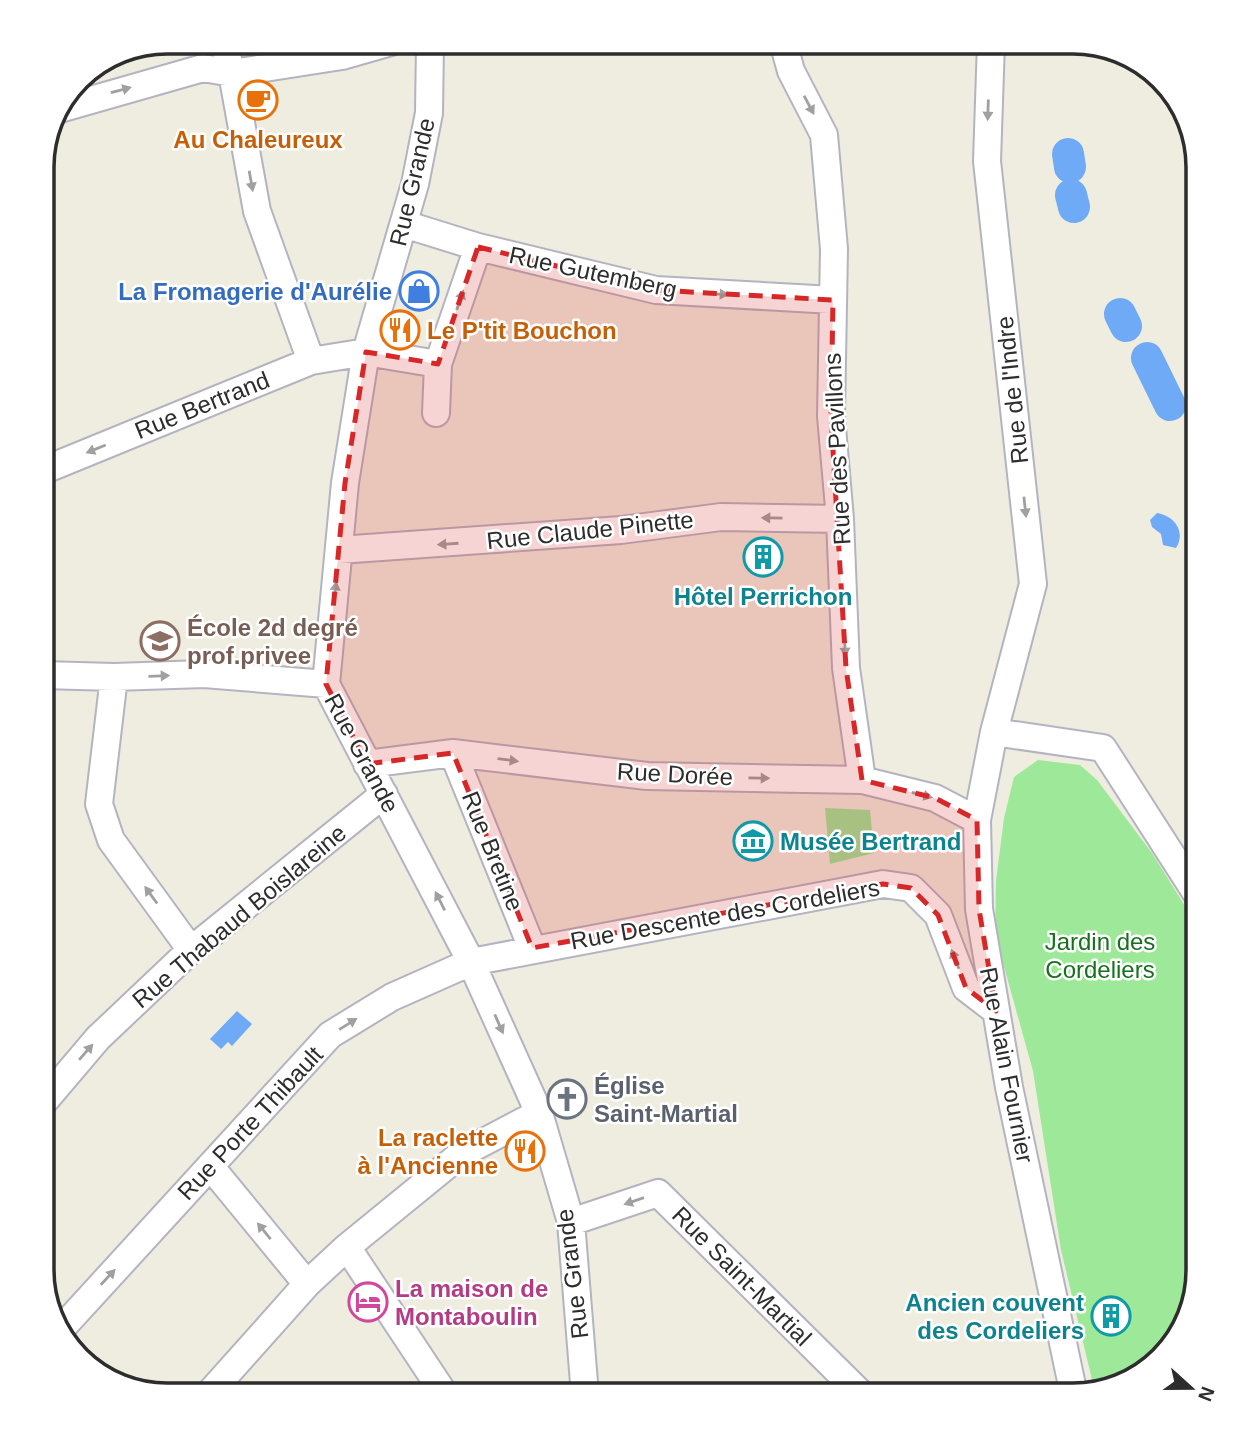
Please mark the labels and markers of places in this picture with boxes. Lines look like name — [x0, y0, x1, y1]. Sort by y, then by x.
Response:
cafe icon: Au Chaleureux — [237, 79, 279, 121]
place label: Au Chaleureux — [173, 126, 343, 153]
shop icon: La Fromagerie d'Aurélie — [398, 270, 440, 312]
place label: La Fromagerie d'Aurélie — [118, 278, 392, 305]
restaurant icon: Le P'tit Bouchon — [379, 309, 421, 351]
place label: Le P'tit Bouchon — [427, 317, 617, 344]
building icon: Hôtel Perrichon — [742, 536, 784, 578]
place label: Hôtel Perrichon — [674, 583, 852, 610]
place label: École 2d degré prof.privee — [187, 614, 358, 669]
school or university icon: École 2d degré prof.privee — [139, 620, 181, 662]
museum icon: Musée Bertrand — [732, 820, 774, 862]
place label: Musée Bertrand — [780, 828, 961, 855]
place label: Église Saint-Martial — [594, 1072, 738, 1127]
church icon: Église Saint-Martial — [546, 1078, 588, 1120]
place label: La raclette à l'Ancienne — [358, 1124, 498, 1179]
restaurant icon: La raclette à l'Ancienne — [504, 1130, 546, 1172]
place label: La maison de Montaboulin — [395, 1275, 548, 1330]
hotel icon: La maison de Montaboulin — [347, 1281, 389, 1323]
place label: Ancien couvent des Cordeliers — [905, 1289, 1084, 1344]
building icon: Ancien couvent des Cordeliers — [1090, 1295, 1132, 1337]

